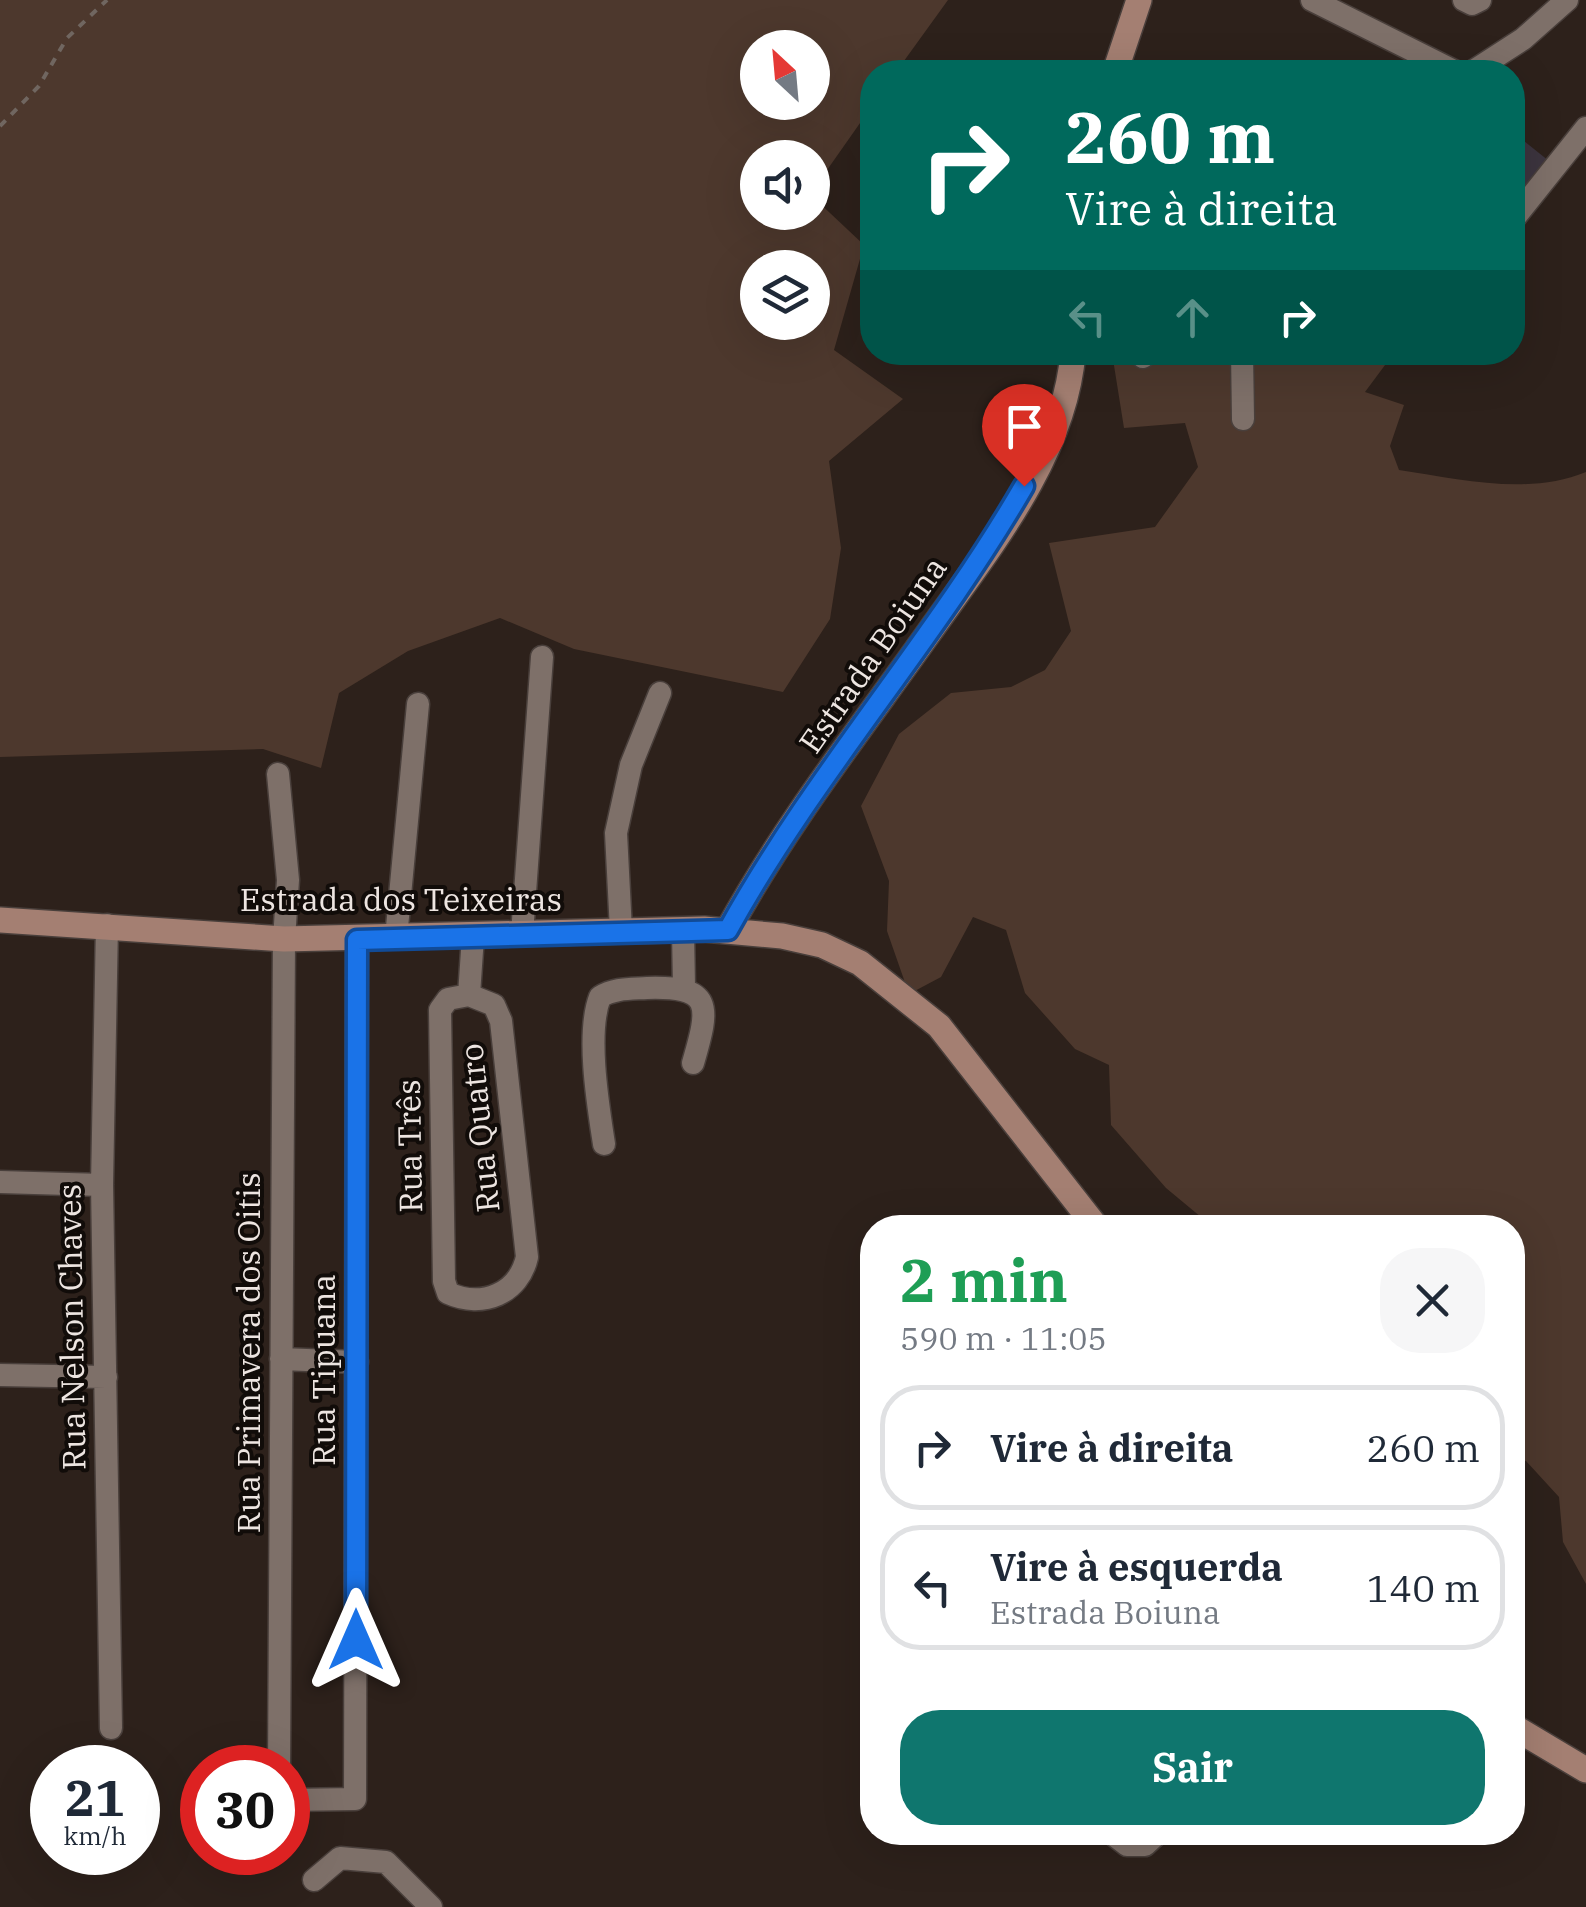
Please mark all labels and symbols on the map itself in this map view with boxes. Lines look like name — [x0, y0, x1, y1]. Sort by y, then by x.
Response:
north arrow — [740, 30, 830, 120]
pin — [982, 384, 1067, 487]
street label: Estrada Boiuna — [789, 548, 955, 761]
street label: Estrada dos Teixeiras — [240, 878, 562, 920]
street label: Rua Quatro — [449, 1042, 509, 1215]
street label: Rua Três — [387, 1079, 431, 1213]
street label: Rua Primavera dos Oitis — [227, 1172, 269, 1534]
street label: Rua Nelson Chaves — [48, 1183, 94, 1471]
street label: Rua Tipuana — [302, 1274, 344, 1466]
position arrow — [304, 1588, 408, 1692]
speed limit sign: 30 — [180, 1745, 310, 1875]

